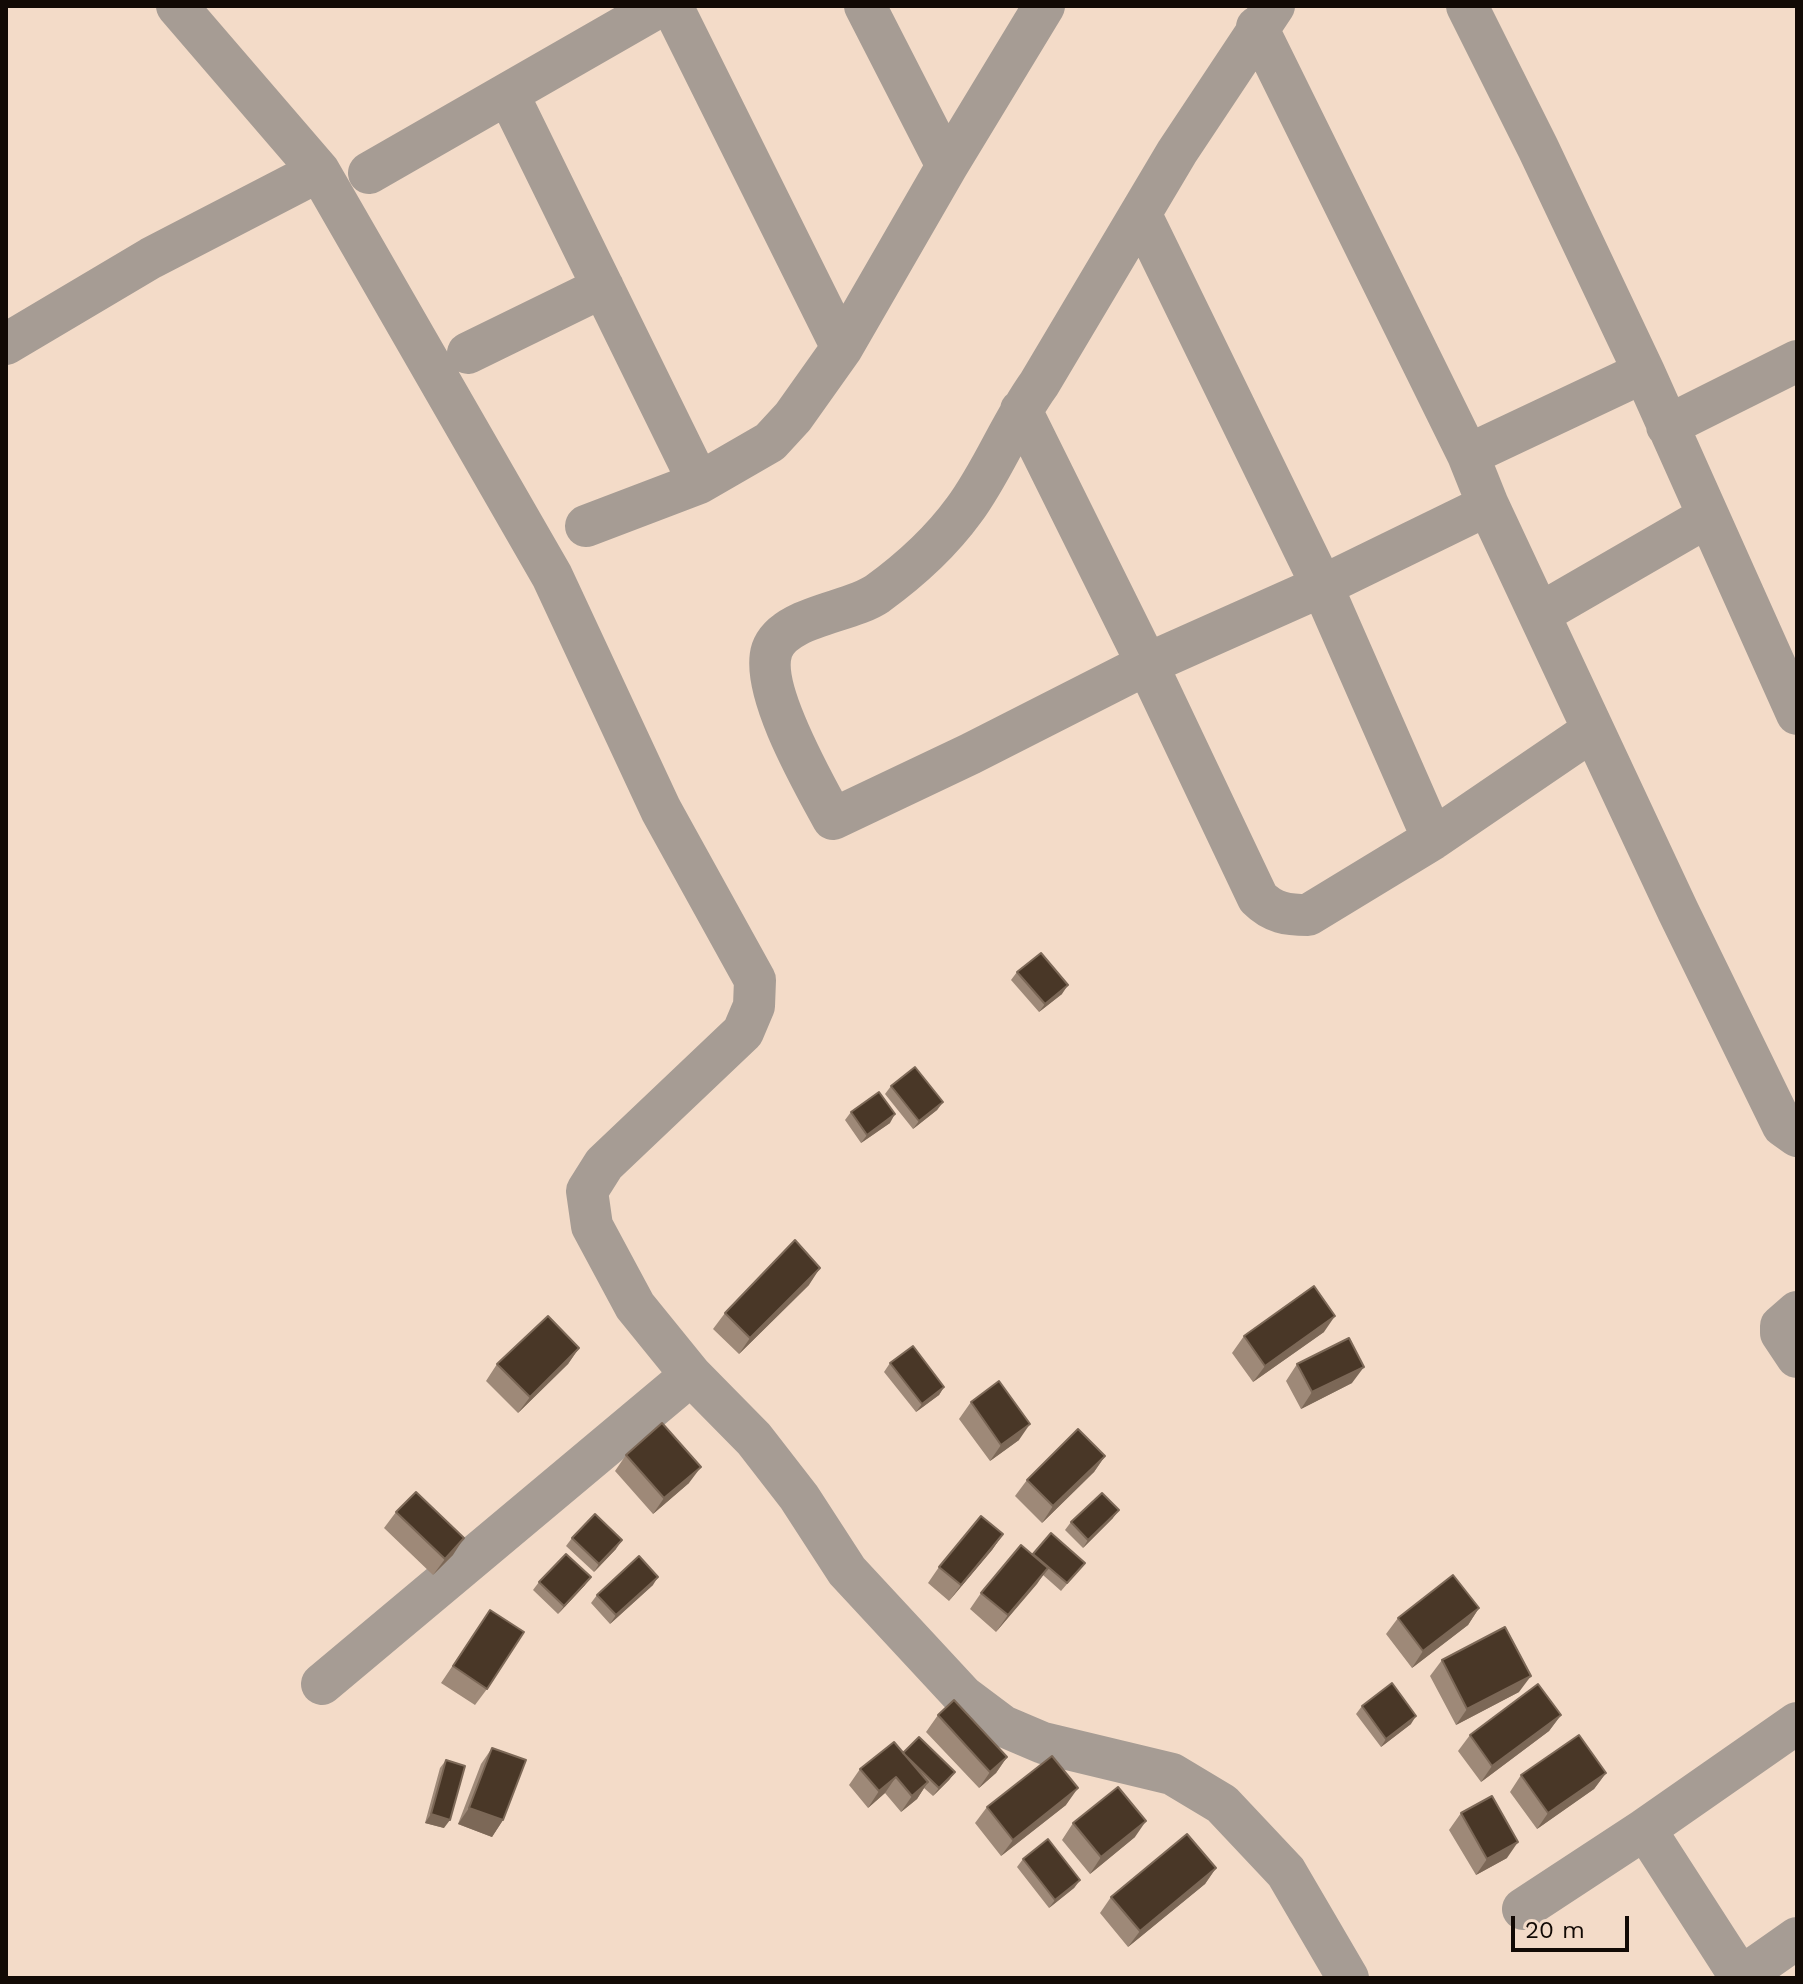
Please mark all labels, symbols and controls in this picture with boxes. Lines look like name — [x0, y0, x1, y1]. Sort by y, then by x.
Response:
scale bar — [1515, 1900, 1633, 1950]
text: 20 m — [1525, 1916, 1585, 1944]

